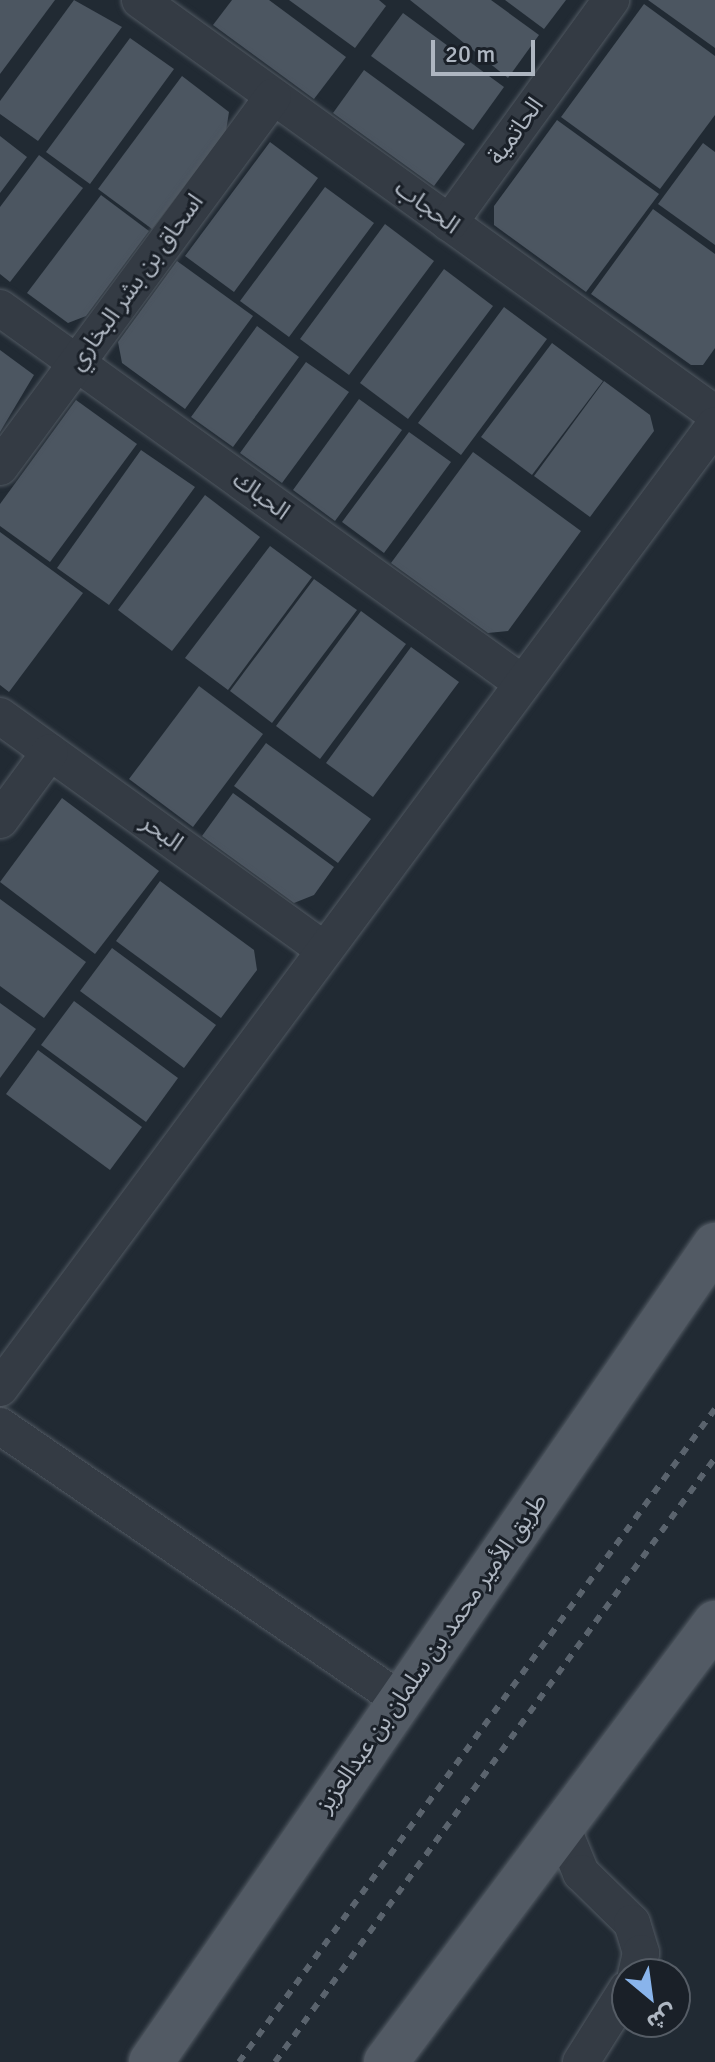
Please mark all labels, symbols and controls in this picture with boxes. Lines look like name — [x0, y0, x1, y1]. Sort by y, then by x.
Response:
scale bar — [435, 24, 539, 74]
text: 20 m — [445, 39, 495, 69]
street label: الحاتمية — [482, 92, 550, 170]
street label: الحجاب — [389, 174, 465, 240]
street label: اسحاق بن بشر البخاري — [62, 188, 210, 376]
street label: الحباك — [227, 466, 295, 526]
street label: البحر — [135, 808, 189, 858]
street label: طريق الأمير محمد بن سلمان بن عبدالعزيز — [310, 1488, 554, 1818]
north arrow — [611, 1958, 691, 2038]
text: ش — [642, 1999, 682, 2037]

